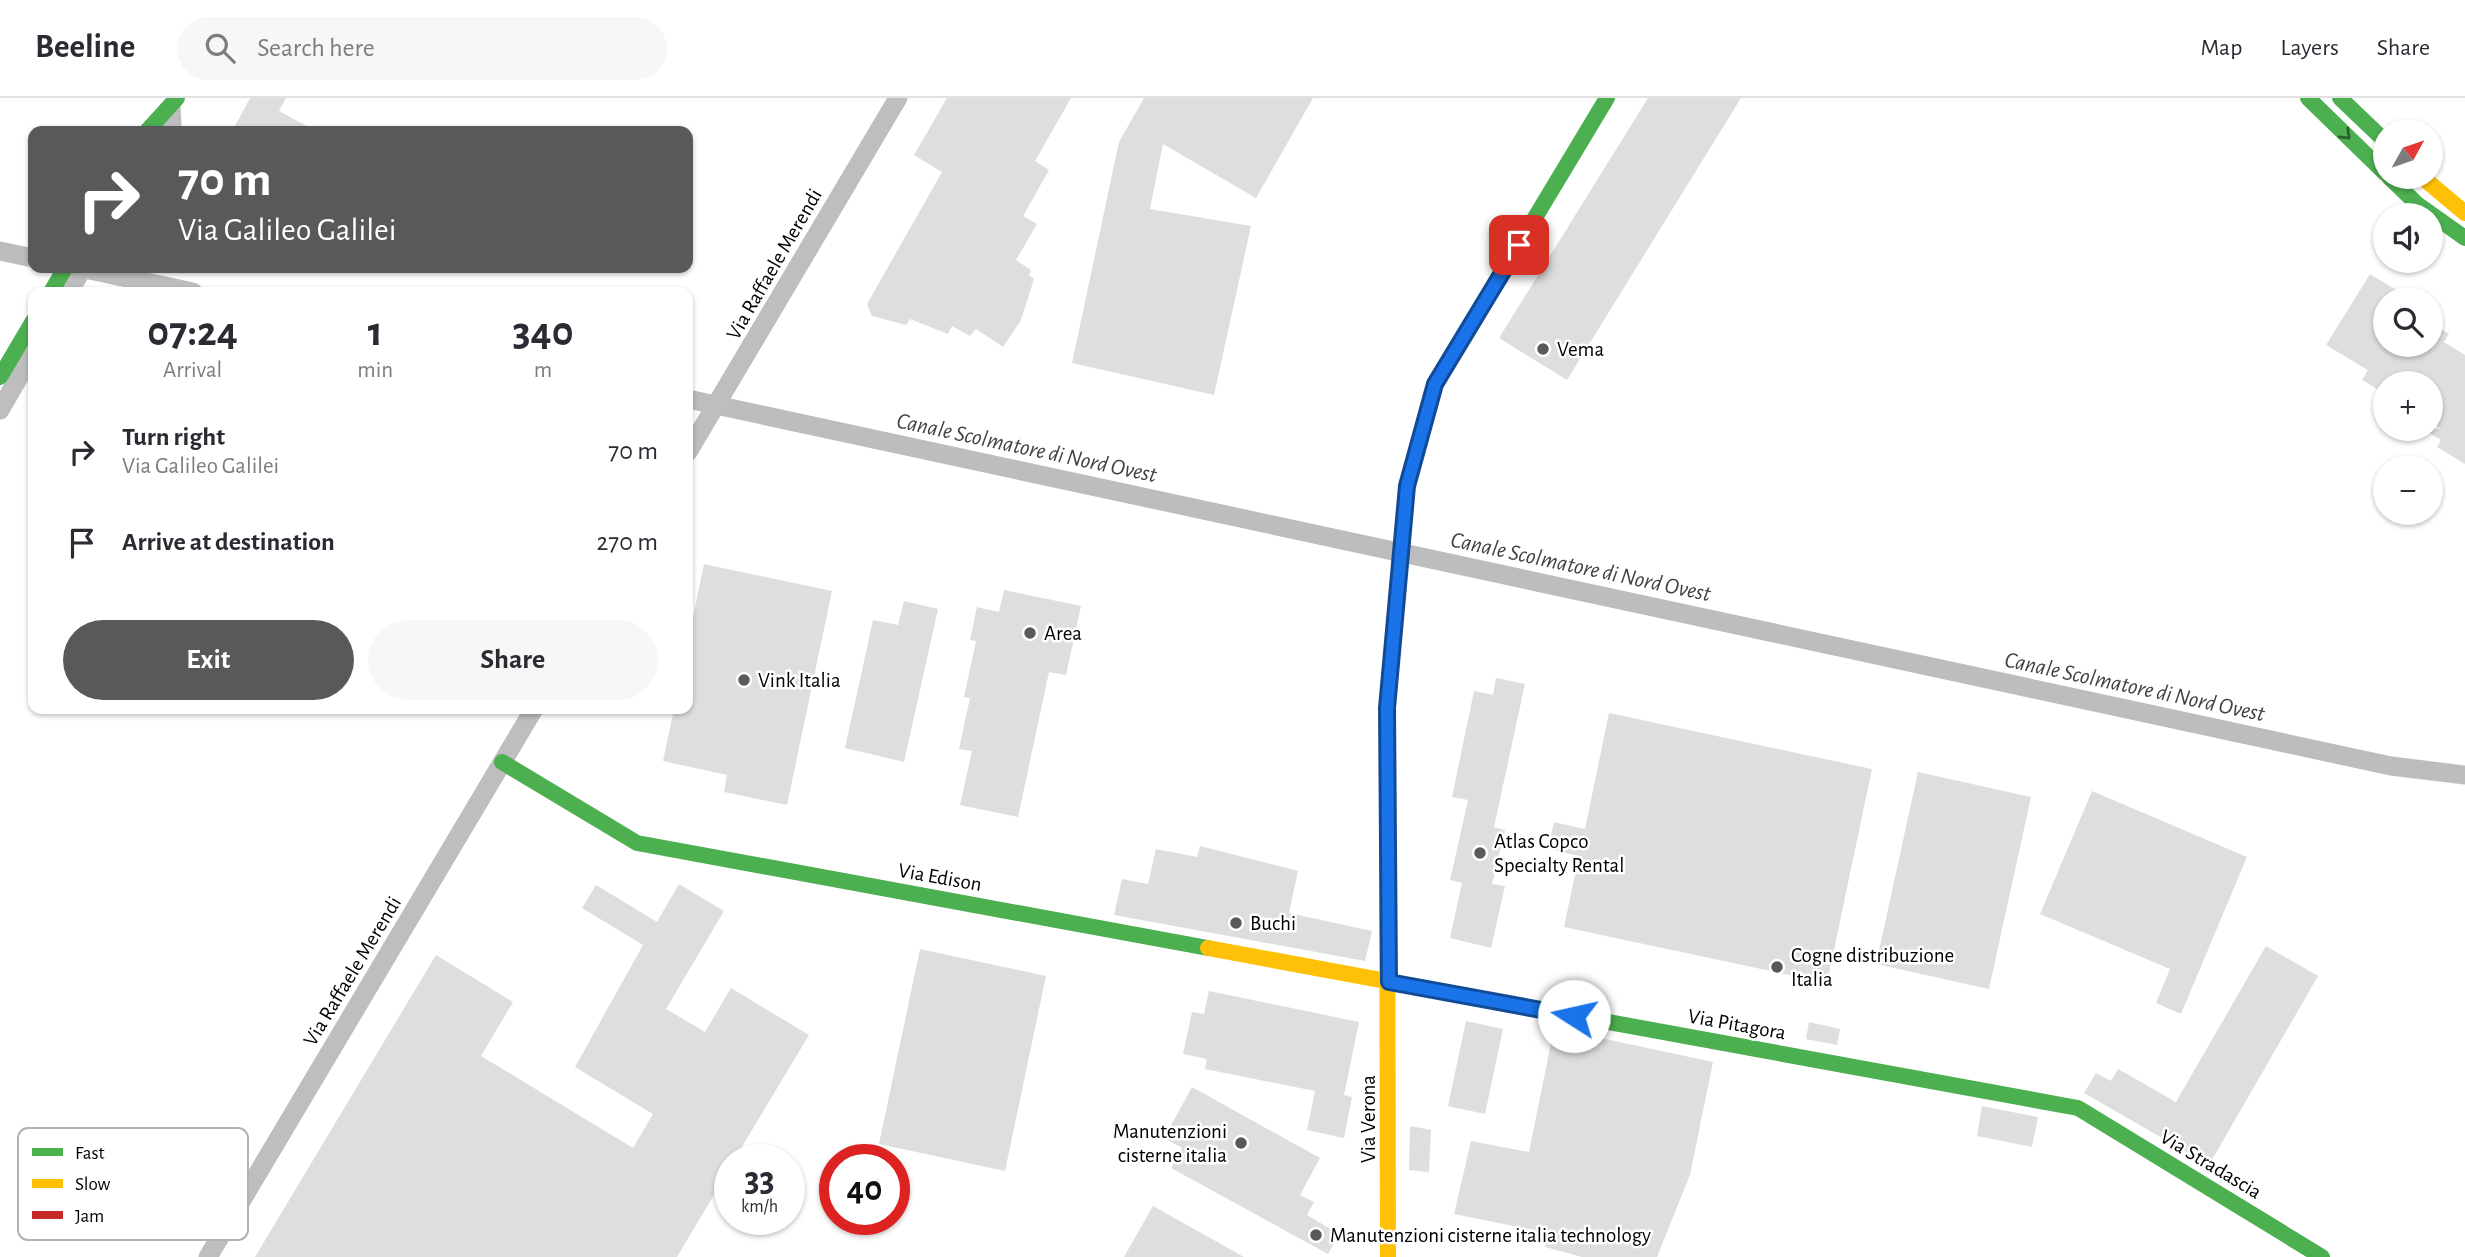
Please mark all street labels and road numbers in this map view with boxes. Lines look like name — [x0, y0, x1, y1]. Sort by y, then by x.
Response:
street label: Via Raffaele Merendi — [723, 185, 826, 343]
street label: Via Edison — [897, 860, 983, 895]
street label: Via Raffaele Merendi — [300, 893, 405, 1050]
street label: Via Pitagora — [1686, 1006, 1788, 1043]
street label: Via Verona — [1358, 1075, 1379, 1163]
street label: Via Stradascia — [2156, 1126, 2265, 1203]

